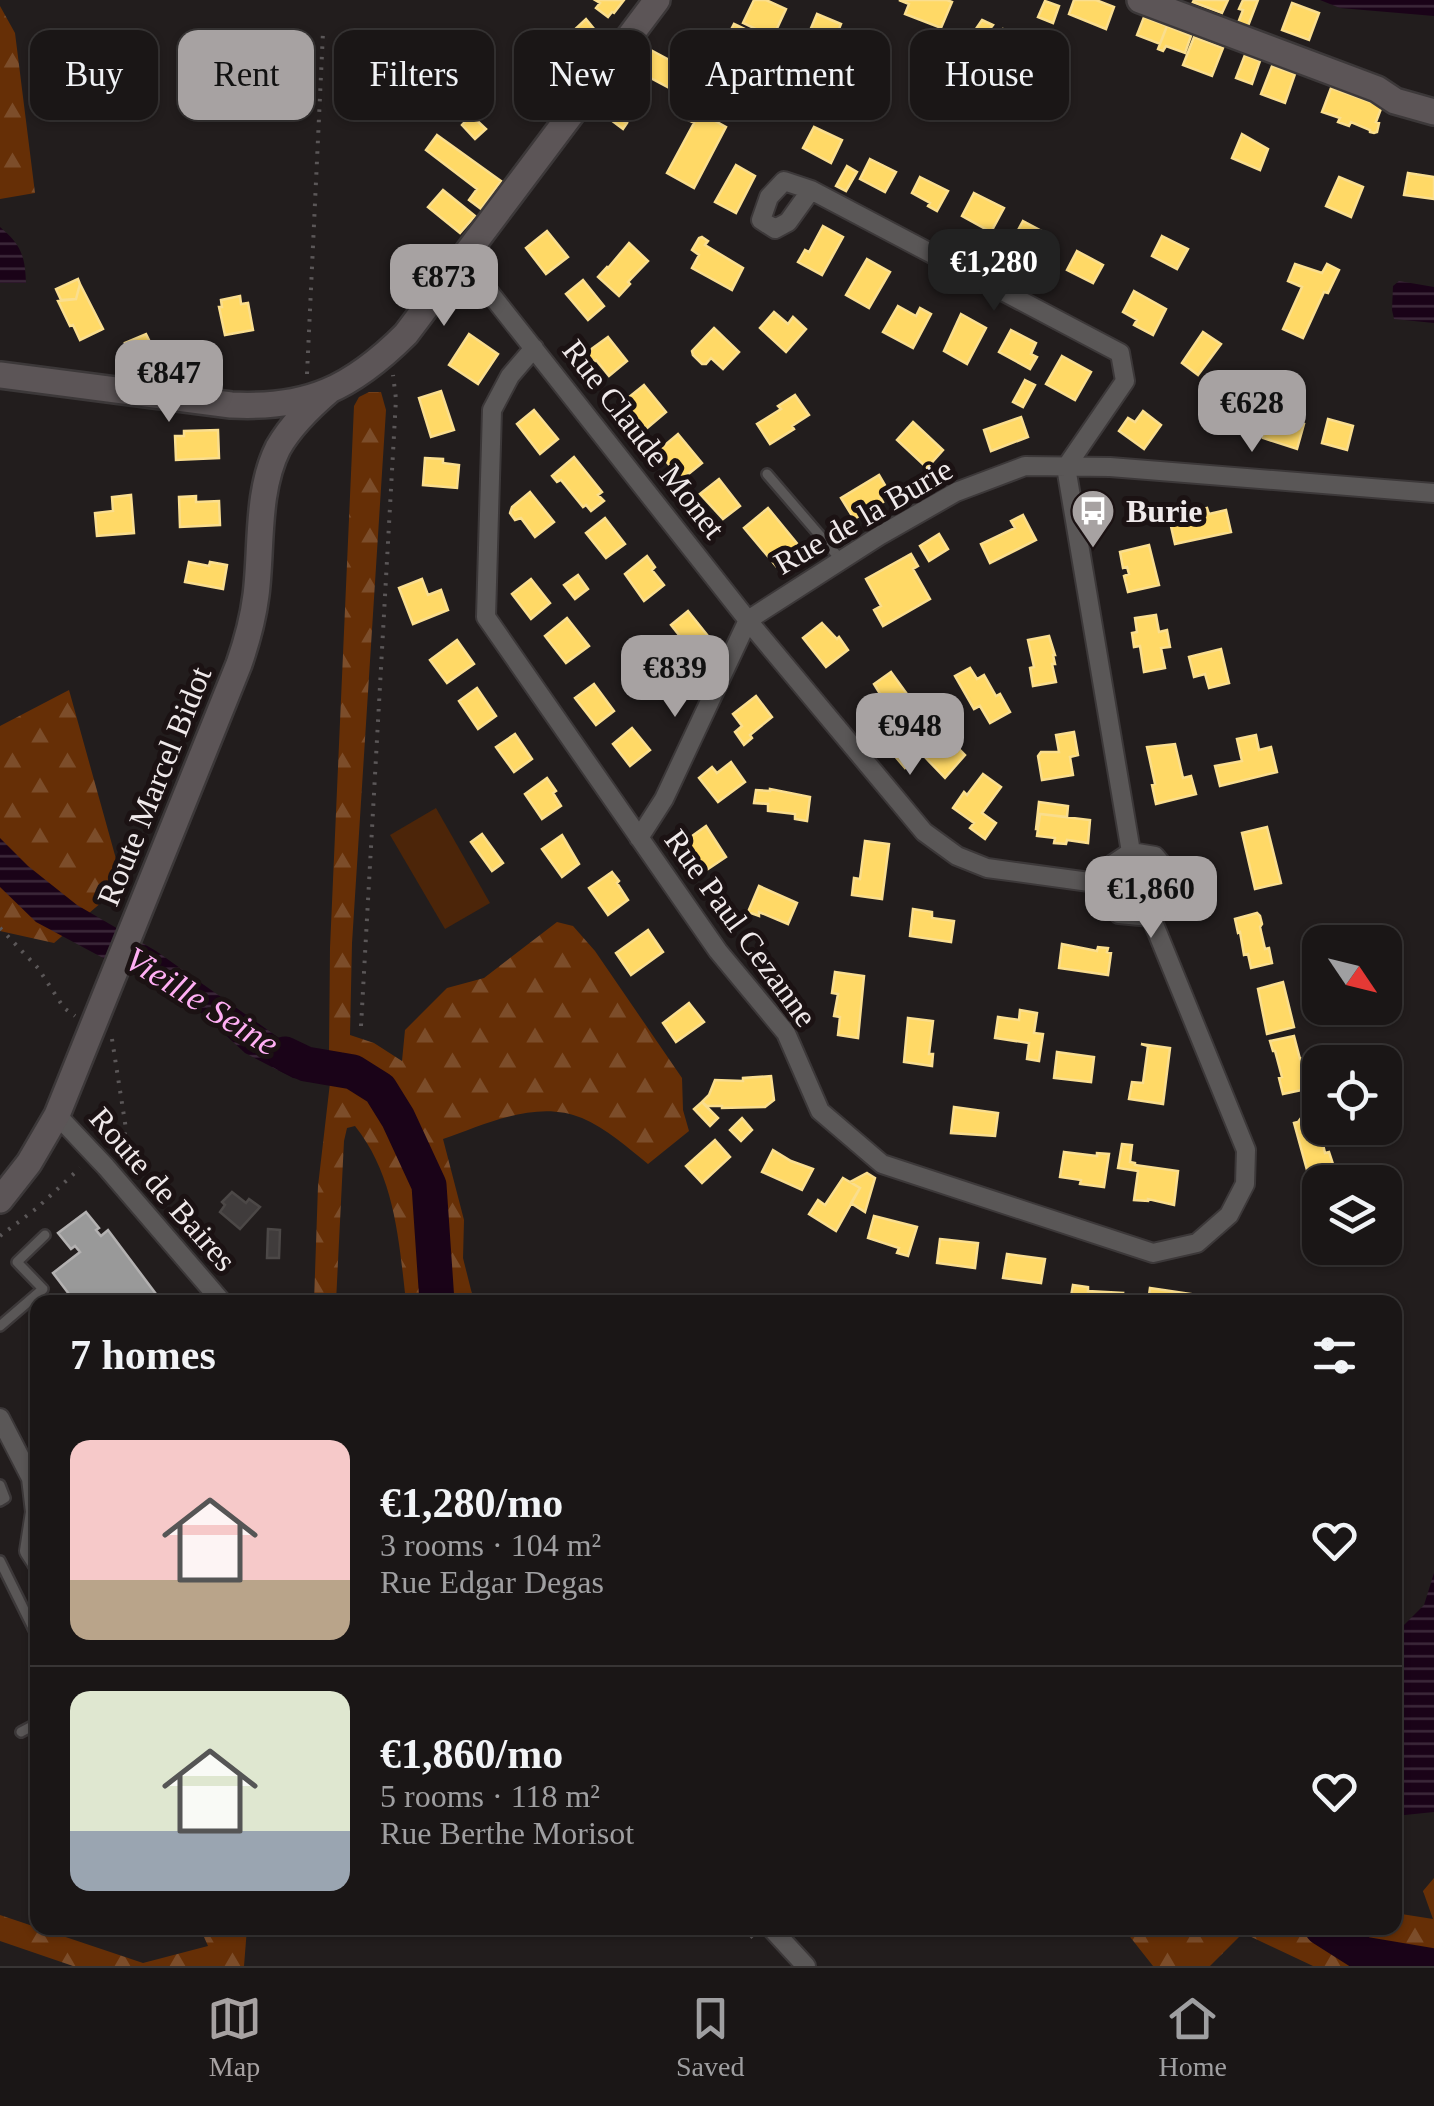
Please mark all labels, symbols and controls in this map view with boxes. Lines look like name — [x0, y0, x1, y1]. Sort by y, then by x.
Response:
chip: Buy — [30, 30, 158, 120]
chip: Rent — [178, 30, 314, 120]
chip: Filters — [334, 30, 494, 120]
chip: New — [514, 30, 650, 120]
chip: Apartment — [670, 30, 890, 120]
chip: House — [910, 30, 1069, 120]
pin: €1,280 — [913, 229, 1075, 314]
text: €1,280 — [950, 243, 1038, 279]
pin: €873 — [385, 244, 503, 329]
text: €873 — [412, 258, 476, 294]
street label: Rue Claude Monet — [555, 333, 733, 545]
pin: €847 — [110, 340, 228, 425]
text: €847 — [137, 354, 201, 390]
pin: €628 — [1193, 370, 1311, 455]
text: €628 — [1220, 384, 1284, 420]
street label: Rue de la Burie — [767, 450, 959, 582]
bus stop icon: Burie — [1070, 488, 1116, 549]
place label: Burie — [1126, 493, 1202, 529]
pin: €839 — [616, 635, 734, 720]
text: €839 — [643, 649, 707, 685]
street label: Route Marcel Bidot — [90, 661, 218, 911]
pin: €948 — [851, 693, 969, 778]
text: €948 — [878, 707, 942, 743]
street label: Rue Paul Cezanne — [657, 823, 825, 1033]
pin: €1,860 — [1070, 856, 1232, 941]
text: €1,860 — [1107, 870, 1195, 906]
north arrow — [1302, 925, 1402, 1025]
map controls — [1302, 925, 1402, 1265]
water label: Vieille Seine — [118, 939, 286, 1064]
button: locate — [1302, 1045, 1402, 1145]
street label: Route de Baires — [82, 1100, 244, 1278]
button: layers — [1302, 1165, 1402, 1265]
icon: filters — [1307, 1328, 1362, 1383]
text: 7 homes — [70, 1332, 216, 1378]
icon: home — [150, 1480, 270, 1600]
text: €1,280/mo — [380, 1480, 563, 1526]
icon: heart — [1307, 1513, 1362, 1568]
text: 3 rooms · 104 m² — [380, 1527, 601, 1563]
text: Rue Edgar Degas — [380, 1564, 604, 1600]
icon: home — [150, 1731, 270, 1851]
text: €1,860/mo — [380, 1731, 563, 1777]
icon: heart — [1307, 1764, 1362, 1819]
text: 5 rooms · 118 m² — [380, 1778, 600, 1814]
text: Rue Berthe Morisot — [380, 1815, 634, 1851]
tab: Map — [207, 1991, 262, 2083]
tab: Saved — [676, 1991, 744, 2083]
tab: Home — [1159, 1991, 1227, 2083]

